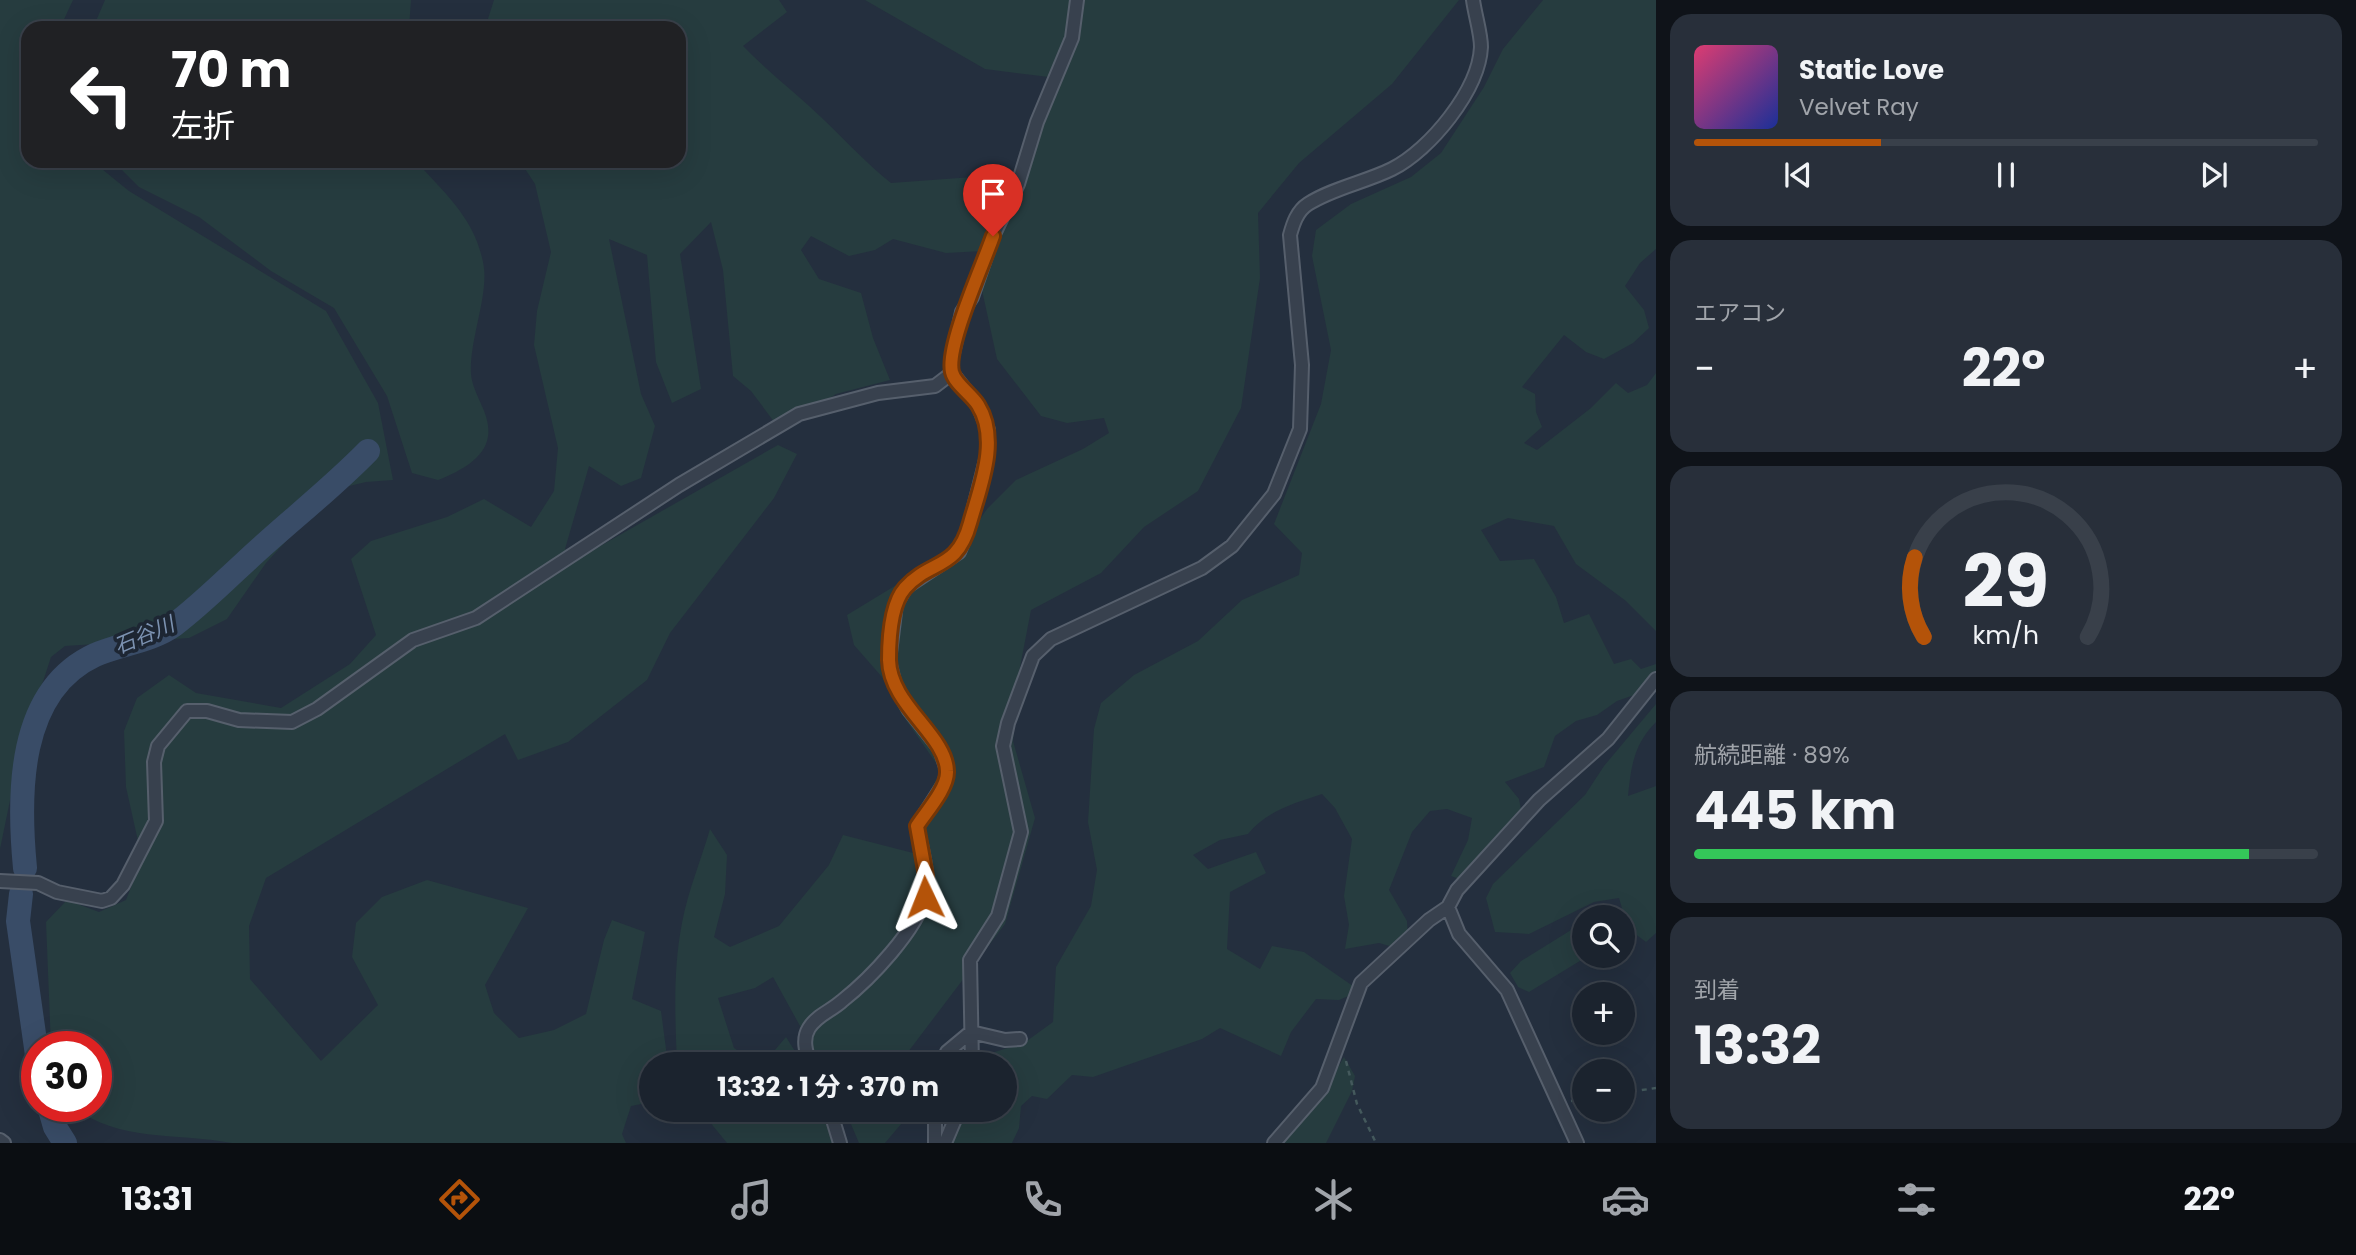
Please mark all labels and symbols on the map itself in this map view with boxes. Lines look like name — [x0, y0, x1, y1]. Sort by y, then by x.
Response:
pin — [963, 164, 1023, 236]
water label: 石谷川 — [109, 609, 181, 661]
position arrow — [888, 860, 962, 934]
speed limit sign: 30 — [21, 1031, 112, 1122]

